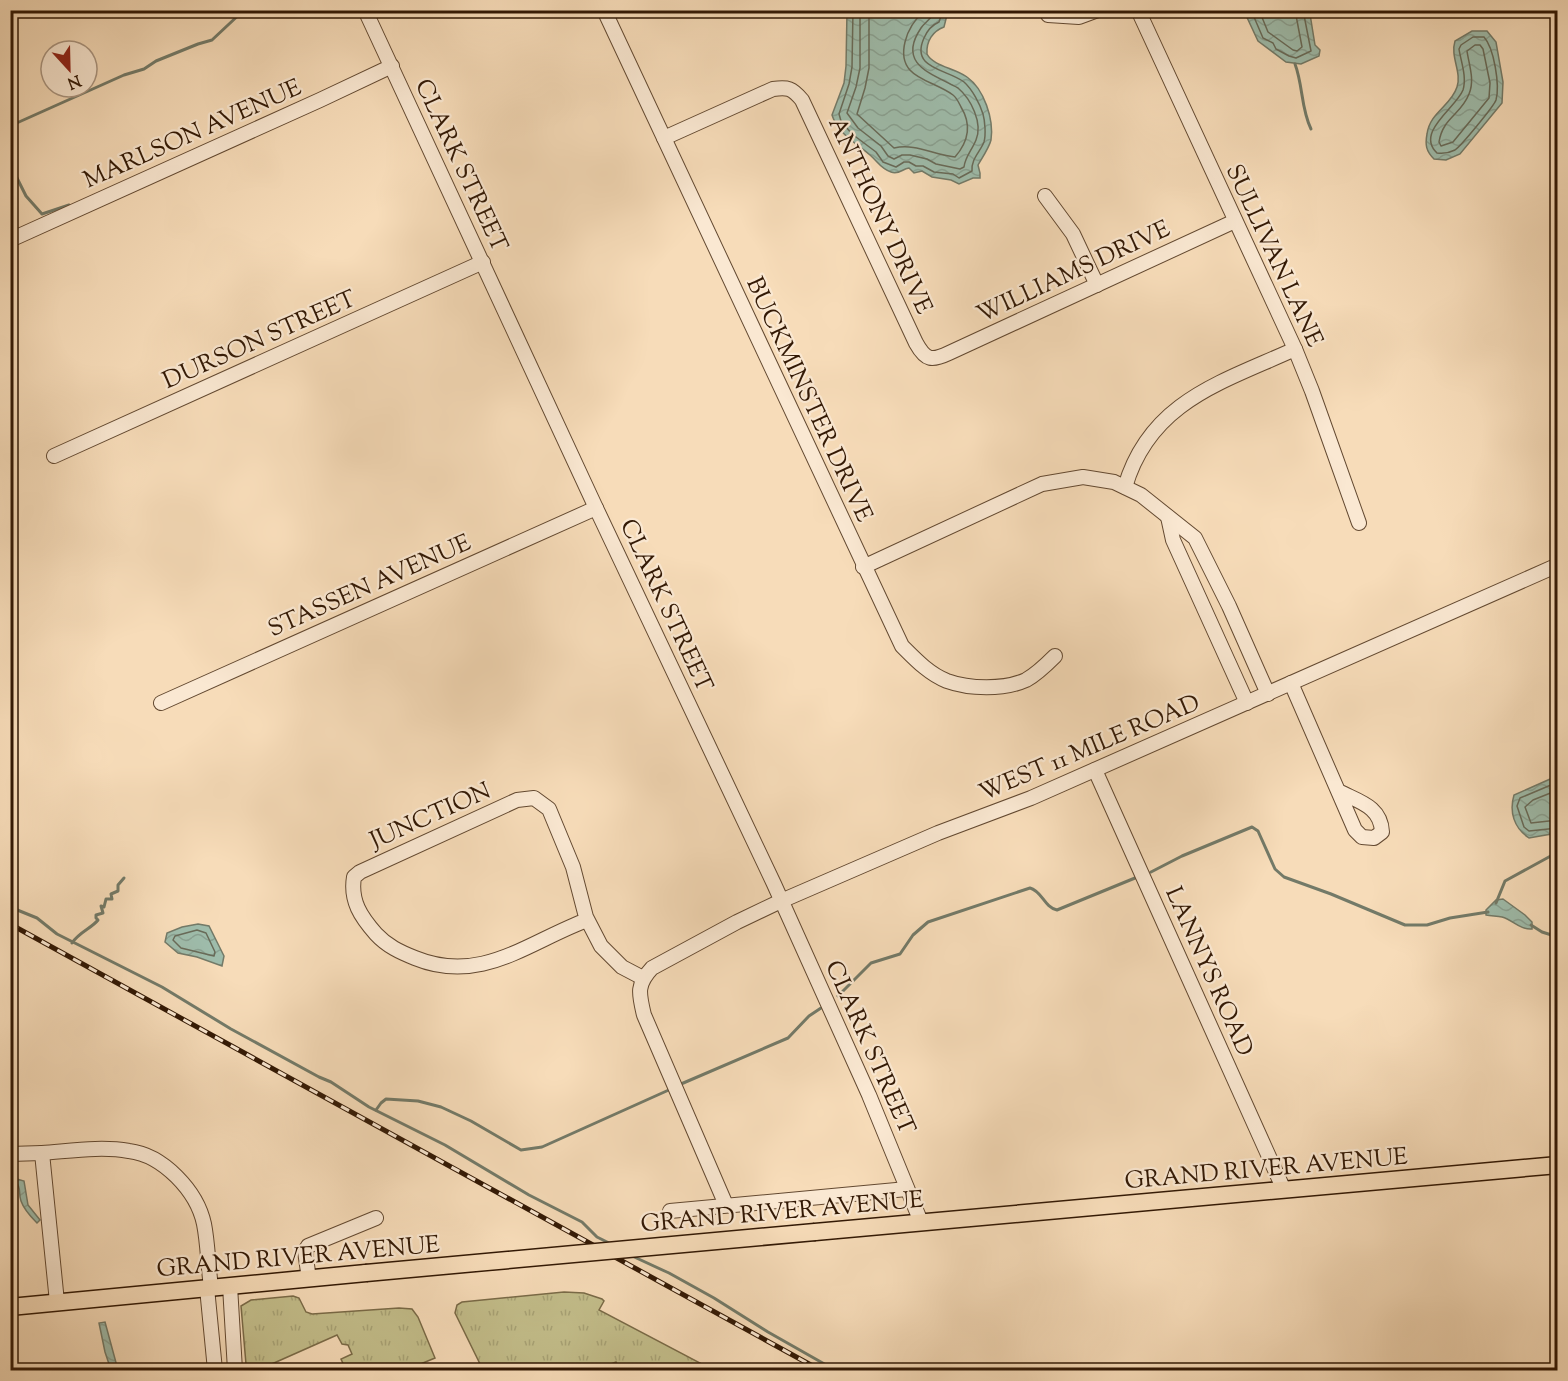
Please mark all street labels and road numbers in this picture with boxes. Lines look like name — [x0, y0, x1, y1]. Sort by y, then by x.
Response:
street label: MARLSON AVENUE — [79, 71, 308, 198]
street label: CLARK STREET — [405, 74, 515, 258]
street label: ANTHONY DRIVE — [819, 112, 940, 320]
street label: SULLIVAN LANE — [1216, 159, 1331, 353]
street label: WILLIAMS DRIVE — [972, 213, 1177, 333]
street label: BUCKMINSTER DRIVE — [736, 272, 880, 528]
street label: DURSON STREET — [158, 283, 362, 399]
street label: CLARK STREET — [610, 514, 720, 698]
street label: STASSEN AVENUE — [263, 527, 477, 647]
street label: WEST 11 MILE ROAD — [974, 687, 1206, 811]
street label: JUNCTION — [363, 775, 497, 859]
street label: LANNYS ROAD — [1156, 882, 1261, 1062]
street label: CLARK STREET — [816, 955, 923, 1140]
street label: GRAND RIVER AVENUE — [1123, 1141, 1410, 1199]
street label: GRAND RIVER AVENUE — [639, 1184, 926, 1242]
street label: GRAND RIVER AVENUE — [155, 1229, 442, 1287]

